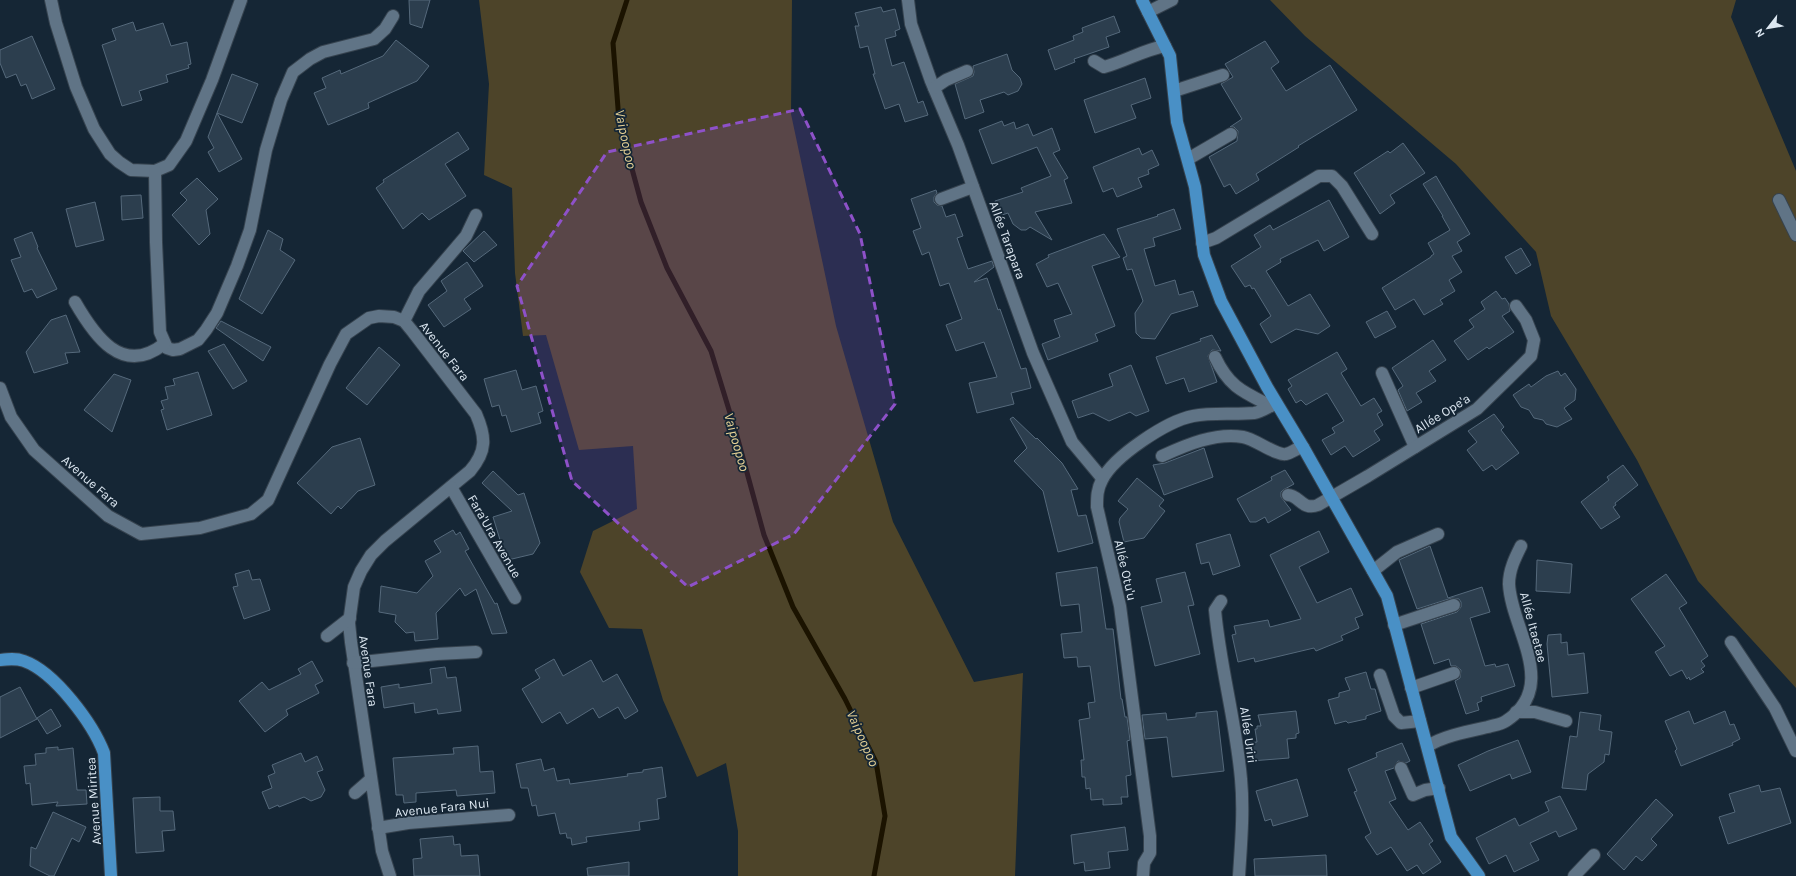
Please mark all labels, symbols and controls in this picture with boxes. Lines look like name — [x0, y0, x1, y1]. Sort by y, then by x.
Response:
north arrow — [1748, 8, 1788, 48]
text: N — [1752, 26, 1767, 40]
water label: Vaipoopoo — [611, 108, 640, 170]
street label: Allée Tarapara — [986, 199, 1029, 281]
street label: Avenue Fara — [417, 319, 472, 384]
street label: Allée Ope'a — [1412, 390, 1473, 436]
water label: Vaipoopoo — [720, 411, 753, 473]
street label: Avenue Fara — [59, 452, 123, 510]
street label: Fara'Ura Avenue — [465, 492, 525, 581]
street label: Allée Otu'u — [1111, 538, 1140, 602]
street label: Allée Itaetae — [1517, 590, 1550, 664]
street label: Avenue Fara — [356, 635, 381, 707]
street label: Allée Uriri — [1237, 706, 1260, 764]
water label: Vaipoopoo — [843, 707, 883, 769]
street label: Avenue Miritea — [83, 757, 104, 845]
street label: Avenue Fara Nui — [394, 795, 490, 820]

